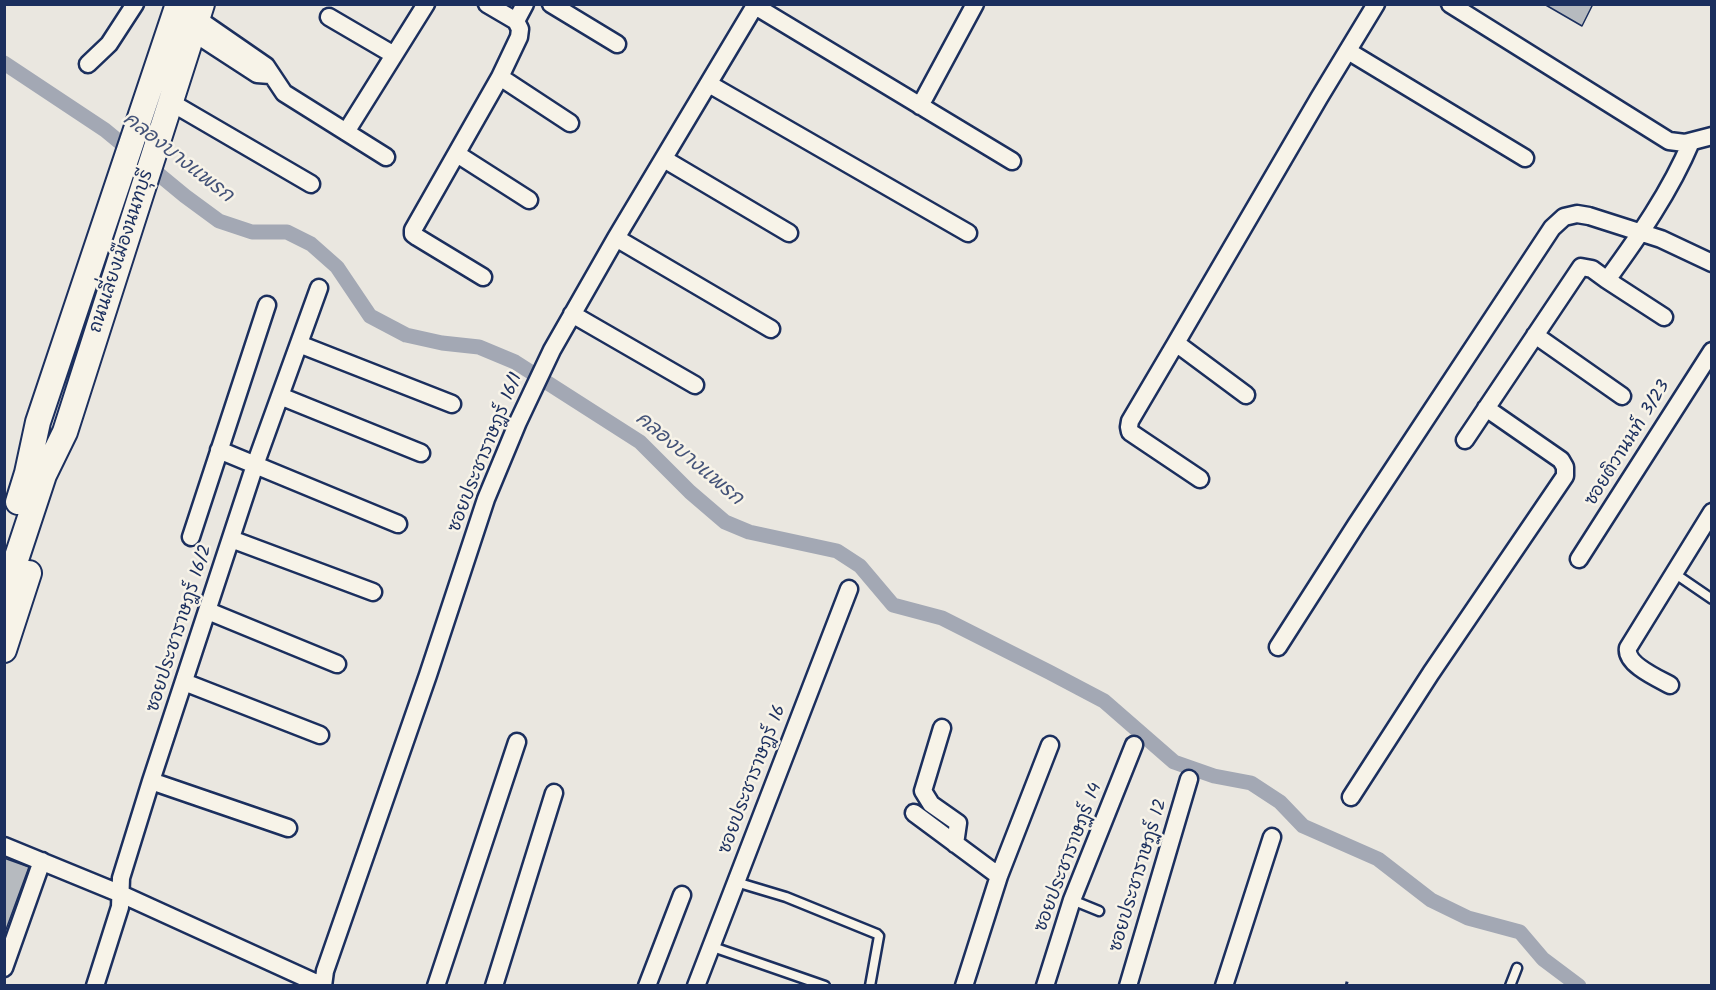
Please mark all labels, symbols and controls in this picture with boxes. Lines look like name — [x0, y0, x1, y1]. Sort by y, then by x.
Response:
water label: คลองบางแพรก — [117, 109, 237, 209]
street label: ถนนเลี่ยงเมืองนนทบุรี — [86, 168, 160, 336]
street label: ซอยประชาราษฎร์ 16/1 — [445, 370, 529, 536]
street label: ซอยติวานนท์ 3/23 — [1582, 377, 1676, 511]
water label: คลองบางแพรก — [629, 408, 747, 512]
street label: ซอยประชาราษฎร์ 16/2 — [144, 543, 218, 715]
street label: ซอยประชาราษฎร์ 16 — [716, 702, 792, 858]
street label: ซอยประชาราษฏร์ 14 — [1032, 780, 1108, 936]
street label: ซอยประชาราษฏร์ 12 — [1106, 797, 1174, 955]

